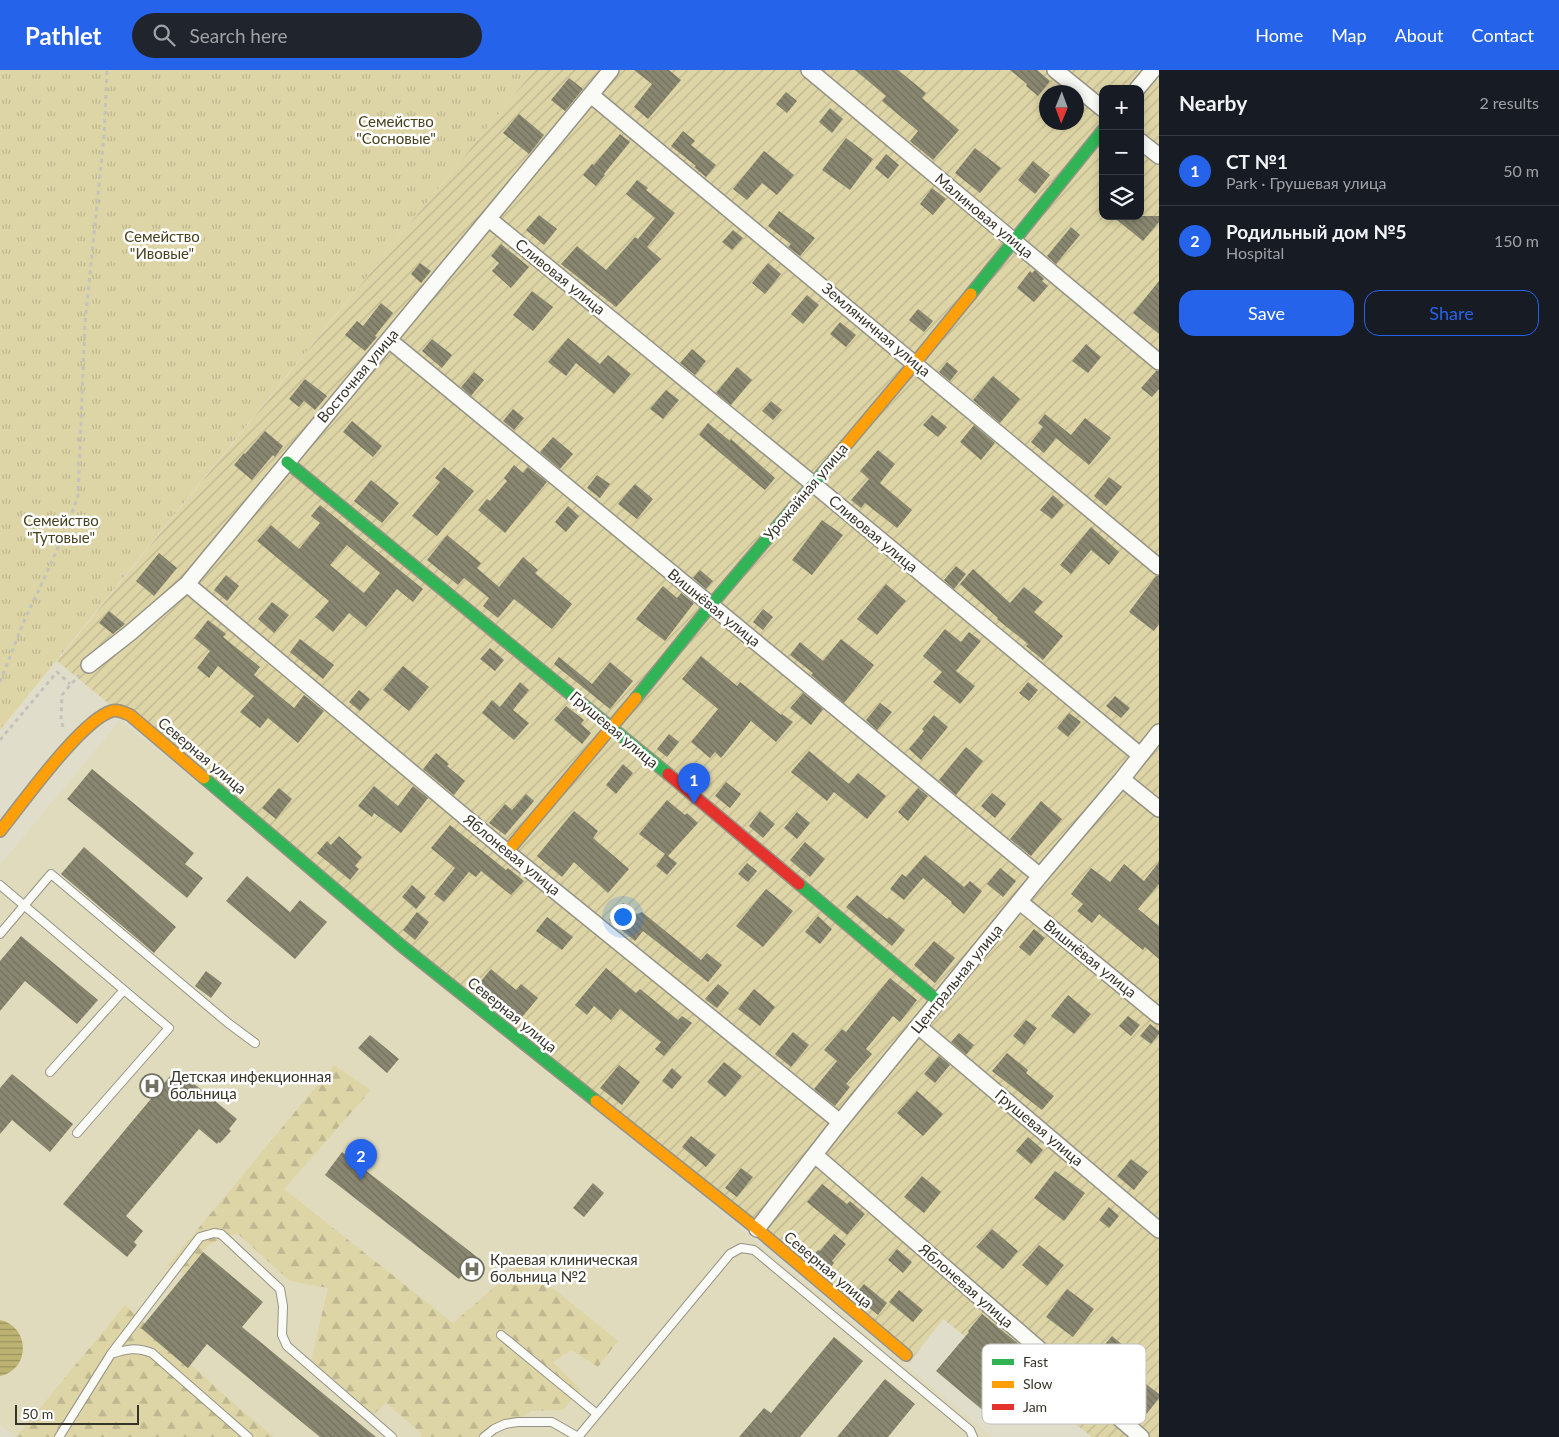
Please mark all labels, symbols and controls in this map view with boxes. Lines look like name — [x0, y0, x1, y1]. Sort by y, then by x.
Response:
search box — [132, 13, 482, 58]
text: Pathlet — [25, 21, 102, 50]
icon: search — [150, 21, 178, 49]
text: Search here — [190, 24, 288, 47]
text: Home — [1255, 24, 1303, 46]
text: Map — [1331, 24, 1367, 46]
text: About — [1395, 24, 1444, 46]
text: Contact — [1472, 24, 1534, 46]
north arrow — [1039, 85, 1084, 130]
map controls — [1099, 85, 1144, 220]
button: + — [1099, 85, 1144, 130]
text: Nearby — [1179, 90, 1247, 115]
text: 2 results — [1479, 93, 1539, 112]
park label: Семейство "Сосновые" — [356, 112, 436, 147]
button: − — [1099, 130, 1144, 175]
text: СТ №1 — [1226, 150, 1288, 173]
text: 1 — [1190, 161, 1200, 180]
text: 50 m — [1503, 161, 1539, 180]
street label: Малиновая улица — [932, 169, 1037, 262]
text: Park · Грушевая улица — [1226, 173, 1387, 192]
button: layers — [1099, 175, 1144, 220]
text: Родильный дом №5 — [1226, 220, 1407, 243]
park label: Семейство "Ивовые" — [124, 227, 200, 262]
text: 2 — [1190, 231, 1200, 250]
text: 150 m — [1494, 231, 1539, 250]
street label: Сливовая улица — [512, 234, 609, 318]
text: Hospital — [1226, 243, 1284, 262]
street label: Земляничная улица — [819, 279, 935, 380]
button: Save — [1179, 290, 1354, 336]
button: Share — [1364, 290, 1539, 336]
street label: Восточная улица — [313, 325, 402, 426]
street label: Урожайная улица — [759, 439, 851, 543]
street label: Сливовая улица — [826, 491, 922, 576]
park label: Семейство "Тутовые" — [23, 511, 99, 546]
street label: Вишнёвая улица — [665, 564, 765, 650]
street label: Грушевая улица — [567, 687, 662, 771]
street label: Северная улица — [155, 713, 250, 797]
pin: 1 — [678, 763, 710, 804]
street label: Яблоневая улица — [460, 809, 565, 899]
your location — [610, 904, 636, 930]
street label: Вишнёвая улица — [1041, 915, 1141, 1001]
street label: Центральная улица — [907, 920, 1006, 1037]
street label: Северная улица — [464, 973, 561, 1056]
place label: Детская инфекционная больница — [170, 1067, 331, 1102]
hospital icon: Детская инфекционная больница — [139, 1073, 165, 1099]
street label: Грушевая улица — [992, 1085, 1087, 1169]
pin: 2 — [345, 1139, 377, 1180]
street label: Северная улица — [781, 1227, 876, 1311]
street label: Яблоневая улица — [915, 1239, 1018, 1331]
place label: Краевая клиническая больница №2 — [490, 1250, 638, 1285]
hospital icon: Краевая клиническая больница №2 — [459, 1256, 485, 1282]
legend — [982, 1344, 1146, 1424]
text: Fast — [1023, 1353, 1048, 1370]
text: Slow — [1023, 1375, 1053, 1392]
text: Jam — [1023, 1398, 1047, 1415]
scale bar — [15, 1402, 139, 1425]
text: 50 m — [22, 1405, 53, 1422]

